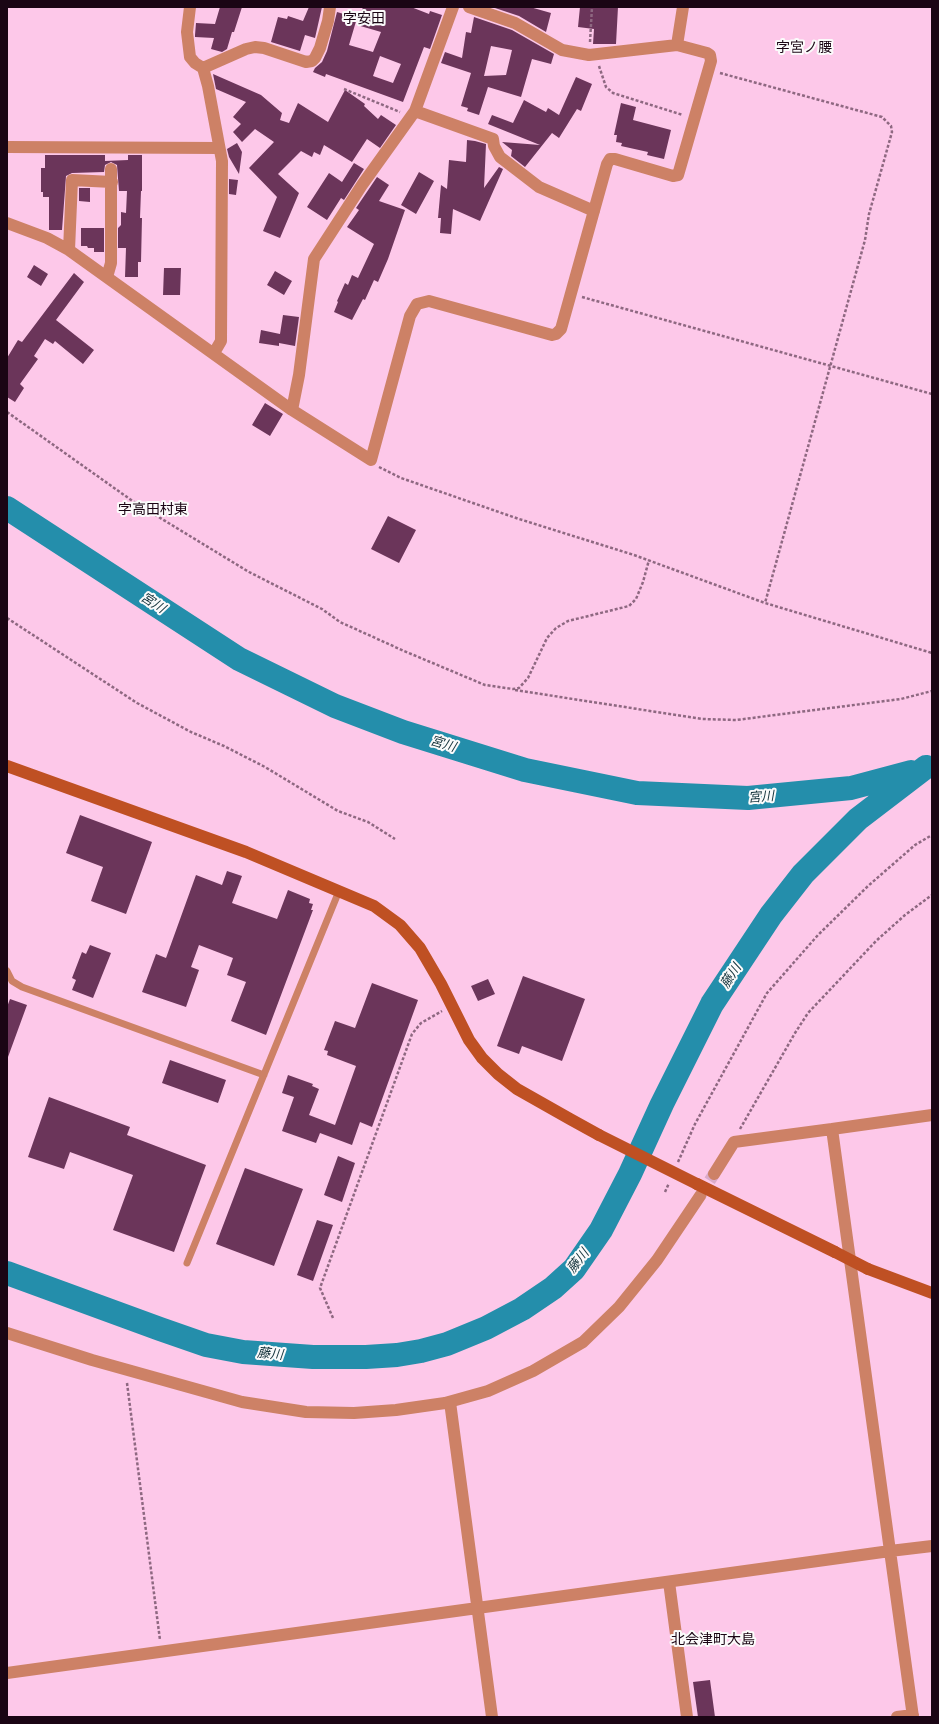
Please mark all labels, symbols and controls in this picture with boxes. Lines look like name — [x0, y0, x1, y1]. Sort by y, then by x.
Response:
district label: 字安田 — [343, 11, 385, 27]
district label: 字宮ノ腰 — [776, 40, 832, 56]
district label: 字高田村東 — [118, 502, 188, 518]
water label: 宮川 — [138, 589, 168, 617]
water label: 宮川 — [428, 733, 458, 755]
water label: 宮川 — [747, 788, 775, 806]
water label: 藤川 — [717, 961, 745, 991]
water label: 藤川 — [564, 1246, 592, 1276]
water label: 藤川 — [256, 1345, 284, 1363]
district label: 北会津町大島 — [671, 1632, 755, 1648]

